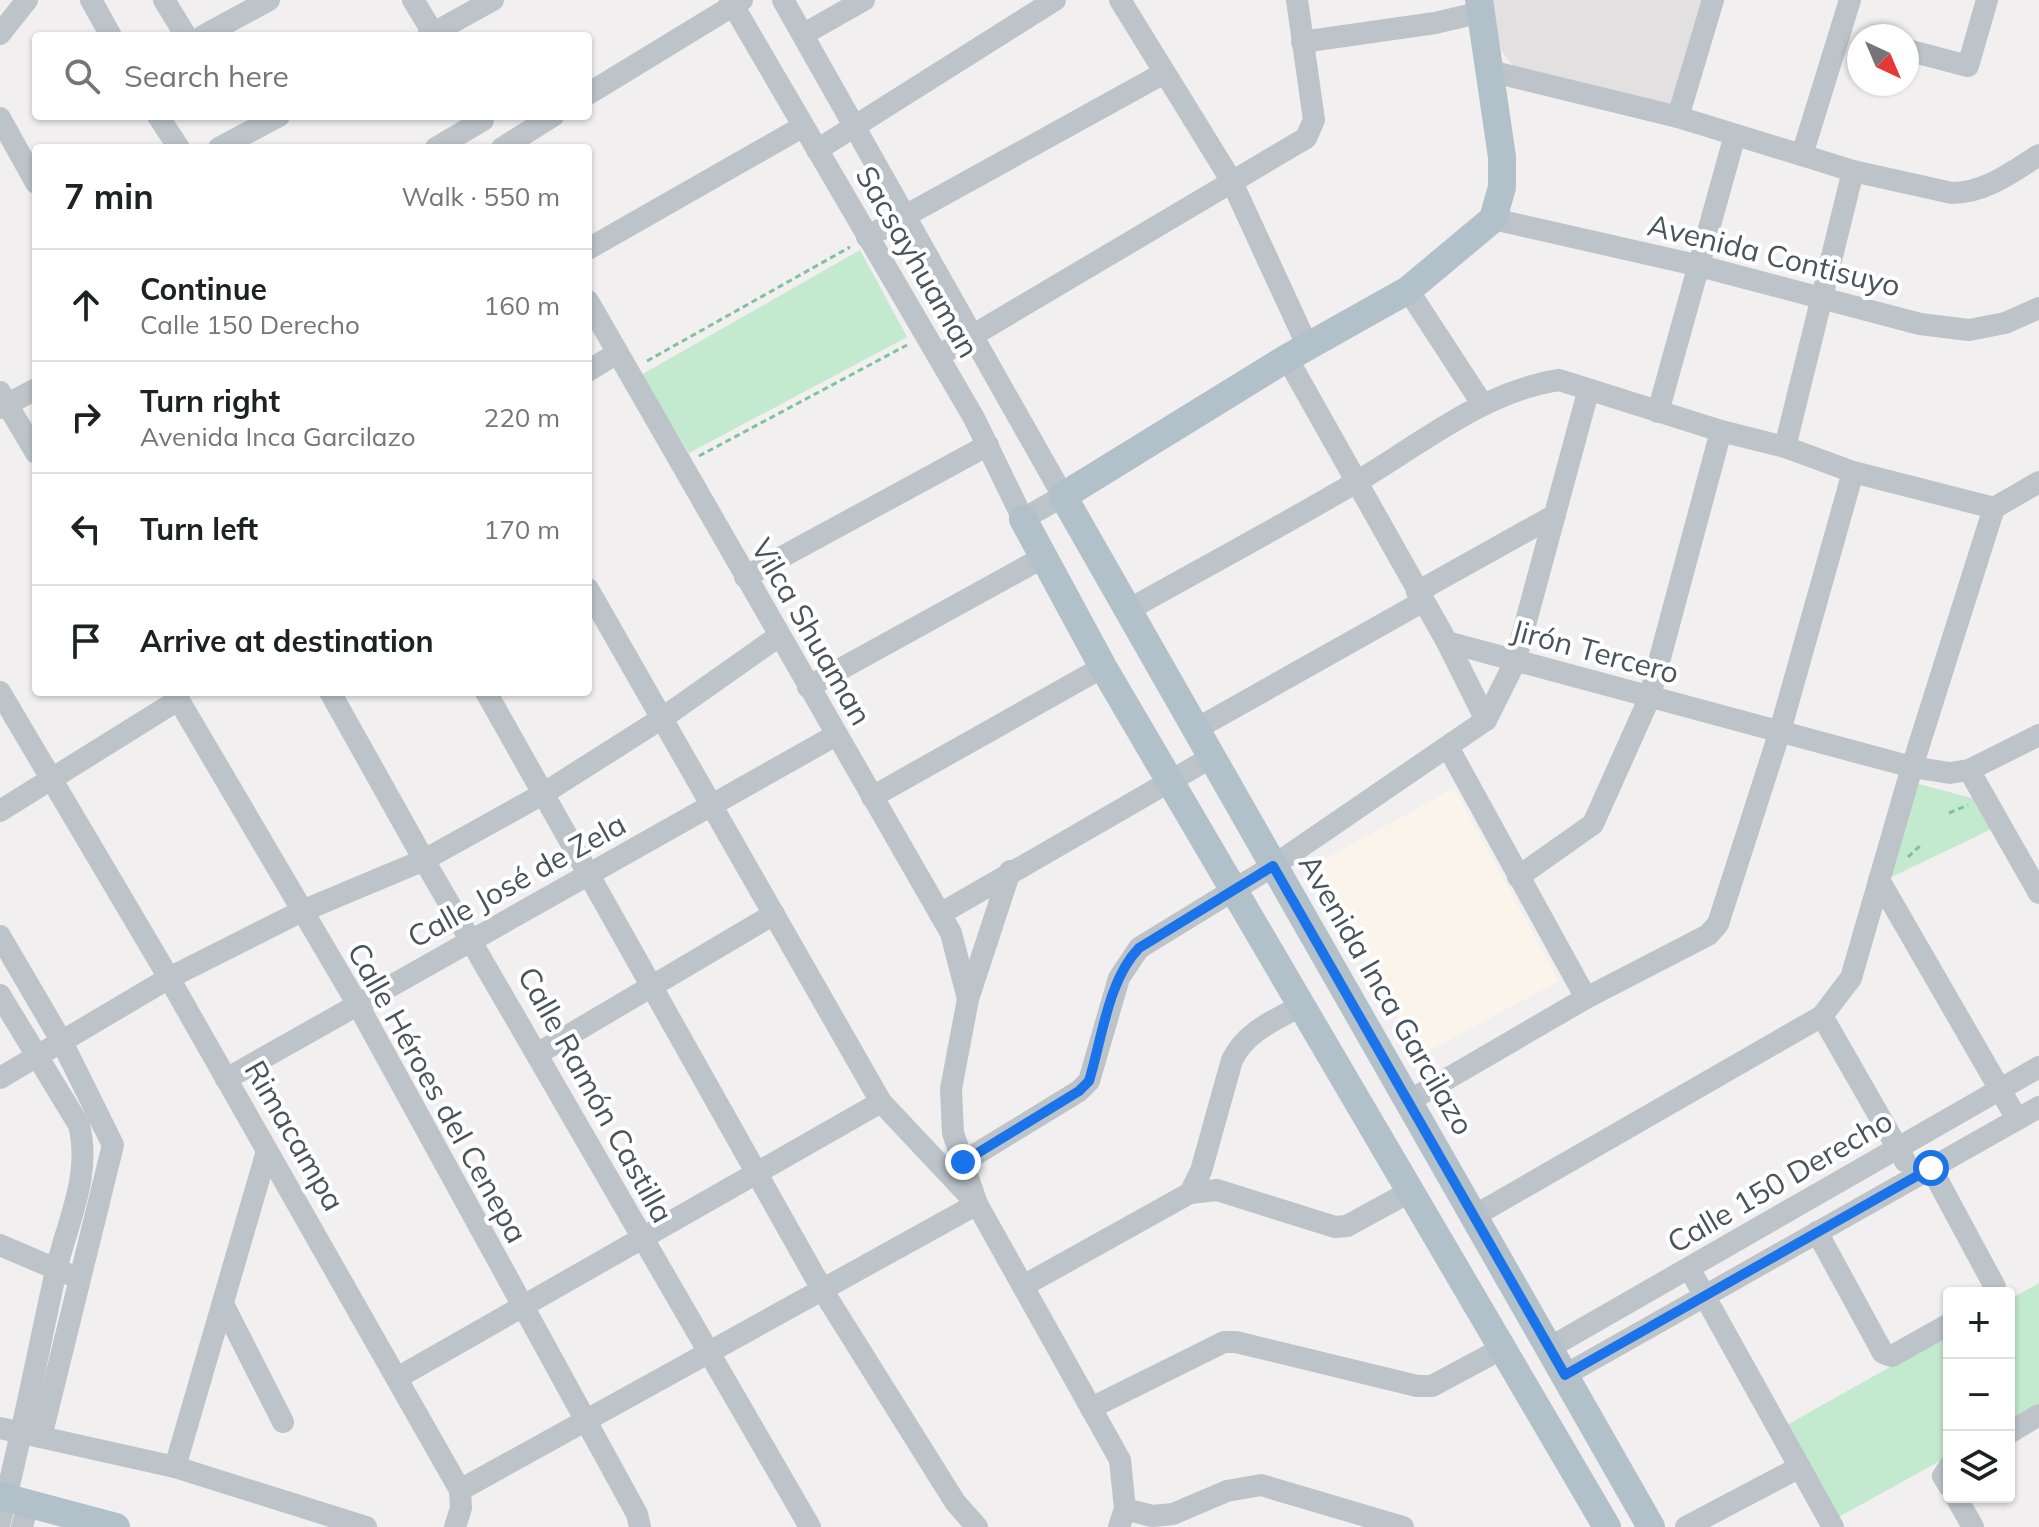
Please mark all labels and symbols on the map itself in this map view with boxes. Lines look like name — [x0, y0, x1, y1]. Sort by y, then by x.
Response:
north arrow — [1847, 24, 1919, 96]
street label: Sacsayhuaman — [848, 159, 988, 364]
street label: Avenida Contisuyo — [1644, 205, 1904, 305]
street label: Vilca Shuaman — [743, 531, 881, 732]
street label: Jirón Tercero — [1507, 610, 1683, 692]
street label: Calle José de Zela — [401, 804, 632, 956]
street label: Avenida Inca Garcilazo — [1291, 847, 1483, 1142]
street label: Calle Héroes del Cenepa — [339, 936, 536, 1249]
street label: Calle Ramón Castilla — [510, 960, 682, 1229]
street label: Rimacampa — [237, 1054, 353, 1217]
street label: Calle 150 Derecho — [1660, 1101, 1899, 1261]
route end — [945, 1144, 981, 1180]
route start — [1913, 1150, 1949, 1186]

